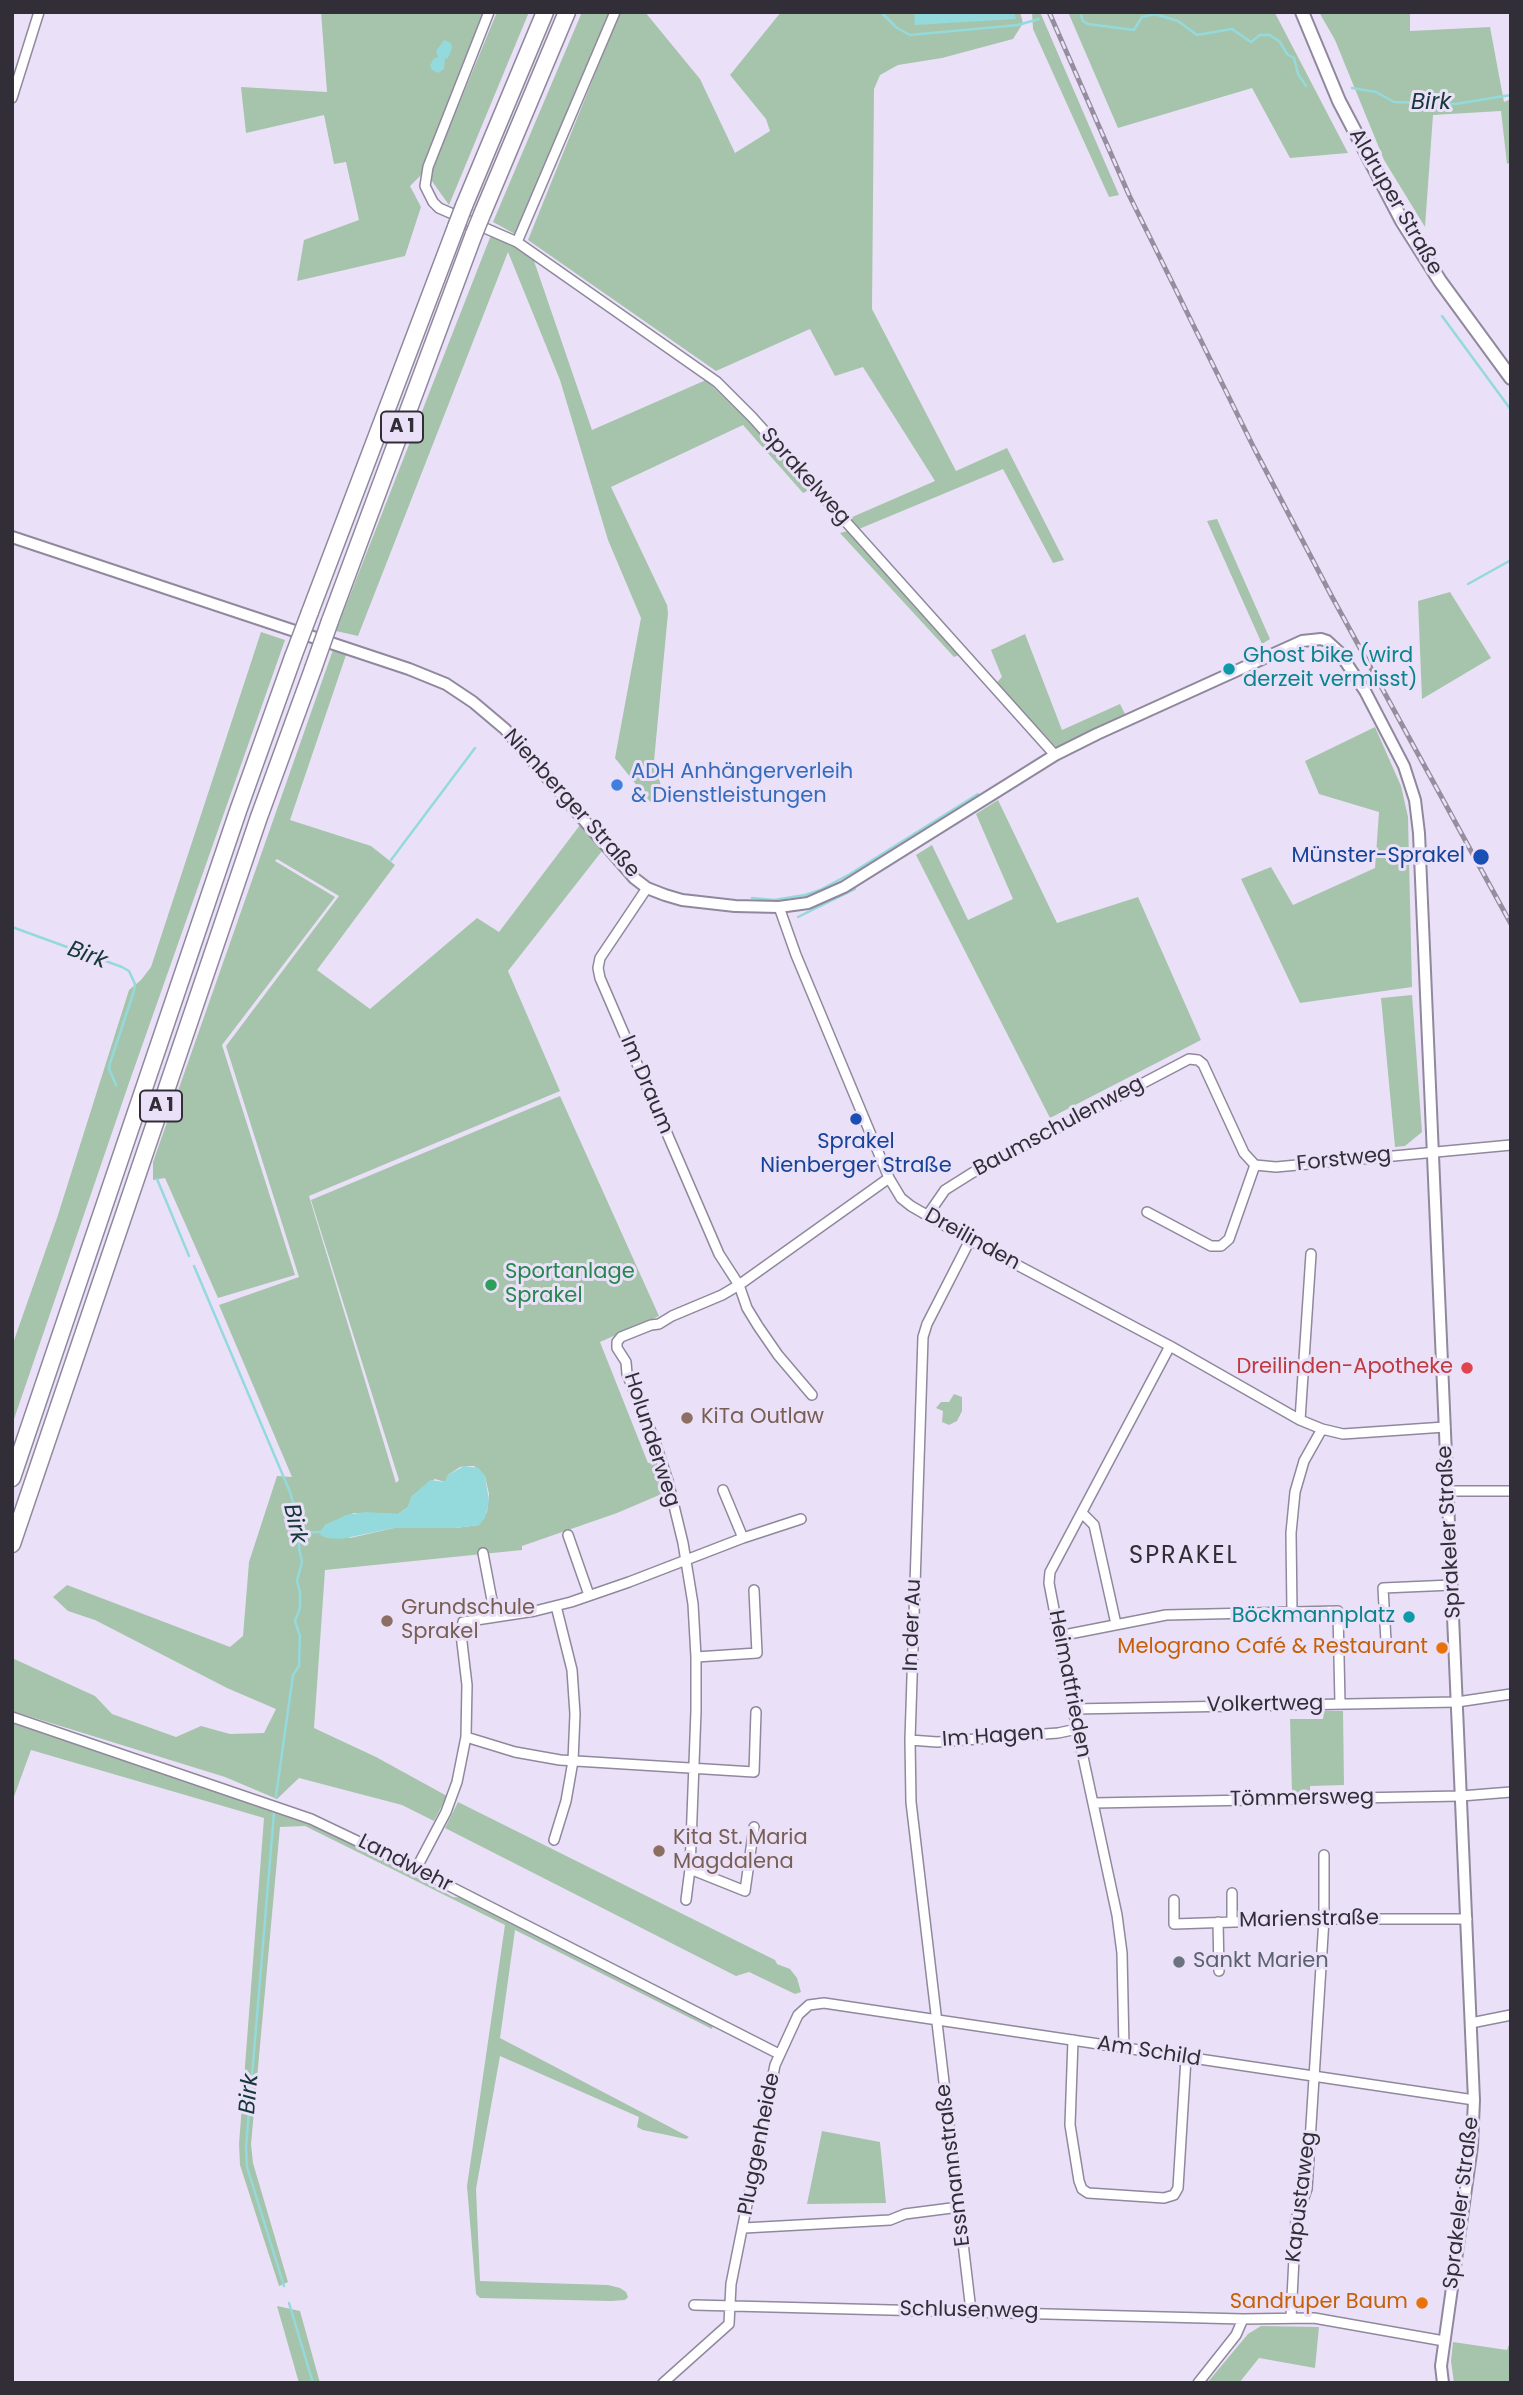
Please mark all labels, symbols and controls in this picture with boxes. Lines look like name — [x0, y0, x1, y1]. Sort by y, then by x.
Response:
water label: Birk — [1411, 89, 1451, 117]
street label: Aldruper Straße — [1343, 124, 1447, 280]
road number: A 1 — [381, 412, 423, 442]
street label: Sprakelweg — [755, 423, 855, 531]
place label: Ghost bike (wird derzeit vermisst) — [1243, 644, 1418, 694]
marker: Ghost bike (wird derzeit vermisst) — [1221, 661, 1237, 677]
street label: Nienberger Straße — [498, 724, 644, 884]
place label: ADH Anhängerverleih & Dienstleistungen — [631, 760, 853, 810]
marker: ADH Anhängerverleih & Dienstleistungen — [609, 777, 625, 793]
place label: Münster-Sprakel — [1291, 844, 1465, 870]
marker: Münster-Sprakel — [1471, 847, 1491, 867]
water label: Birk — [63, 936, 111, 976]
street label: Im Draum — [614, 1032, 678, 1138]
street label: Baumschulenweg — [970, 1072, 1148, 1182]
road number: A 1 — [140, 1090, 182, 1122]
marker: Sprakel Nienberger Straße — [848, 1111, 864, 1127]
place label: Sprakel Nienberger Straße — [760, 1130, 952, 1180]
street label: Forstweg — [1295, 1143, 1393, 1177]
street label: Dreilinden — [920, 1203, 1024, 1277]
place label: Sportanlage Sprakel — [505, 1260, 635, 1310]
marker: Sportanlage Sprakel — [483, 1277, 499, 1293]
place label: Dreilinden-Apotheke — [1236, 1355, 1453, 1381]
marker: Dreilinden-Apotheke — [1459, 1360, 1475, 1376]
street label: Holunderweg — [617, 1370, 685, 1510]
place label: KiTa Outlaw — [701, 1405, 824, 1431]
marker: KiTa Outlaw — [679, 1410, 695, 1426]
street label: Sprakeler Straße — [1433, 1445, 1467, 1619]
water label: Birk — [276, 1501, 312, 1547]
district label: SPRAKEL — [1130, 1543, 1238, 1571]
street label: In der Au — [899, 1578, 927, 1672]
place label: Grundschule Sprakel — [401, 1596, 535, 1646]
place label: Böckmannplatz — [1232, 1604, 1395, 1630]
street label: Heimatfrieden — [1042, 1608, 1096, 1760]
marker: Böckmannplatz — [1401, 1609, 1417, 1625]
marker: Grundschule Sprakel — [379, 1613, 395, 1629]
place label: Melograno Café & Restaurant — [1117, 1635, 1428, 1661]
marker: Melograno Café & Restaurant — [1434, 1640, 1450, 1656]
street label: Volkertweg — [1207, 1691, 1323, 1719]
street label: Im Hagen — [941, 1721, 1045, 1753]
street label: Tömmersweg — [1230, 1785, 1374, 1813]
place label: Kita St. Maria Magdalena — [673, 1826, 808, 1876]
street label: Landwehr — [354, 1830, 456, 1898]
marker: Kita St. Maria Magdalena — [651, 1843, 667, 1859]
street label: Marienstraße — [1239, 1906, 1379, 1934]
place label: Sankt Marien — [1193, 1949, 1329, 1975]
marker: Sankt Marien — [1171, 1954, 1187, 1970]
street label: Am Schild — [1095, 2031, 1203, 2073]
street label: Pluggenheide — [734, 2071, 786, 2217]
water label: Birk — [235, 2073, 265, 2115]
street label: Essmannstraße — [932, 2082, 976, 2248]
street label: Sprakeler Straße — [1439, 2115, 1485, 2291]
street label: Kapustaweg — [1281, 2130, 1323, 2264]
place label: Sandruper Baum — [1230, 2290, 1408, 2316]
marker: Sandruper Baum — [1414, 2295, 1430, 2311]
street label: Schlusenweg — [899, 2297, 1039, 2325]

